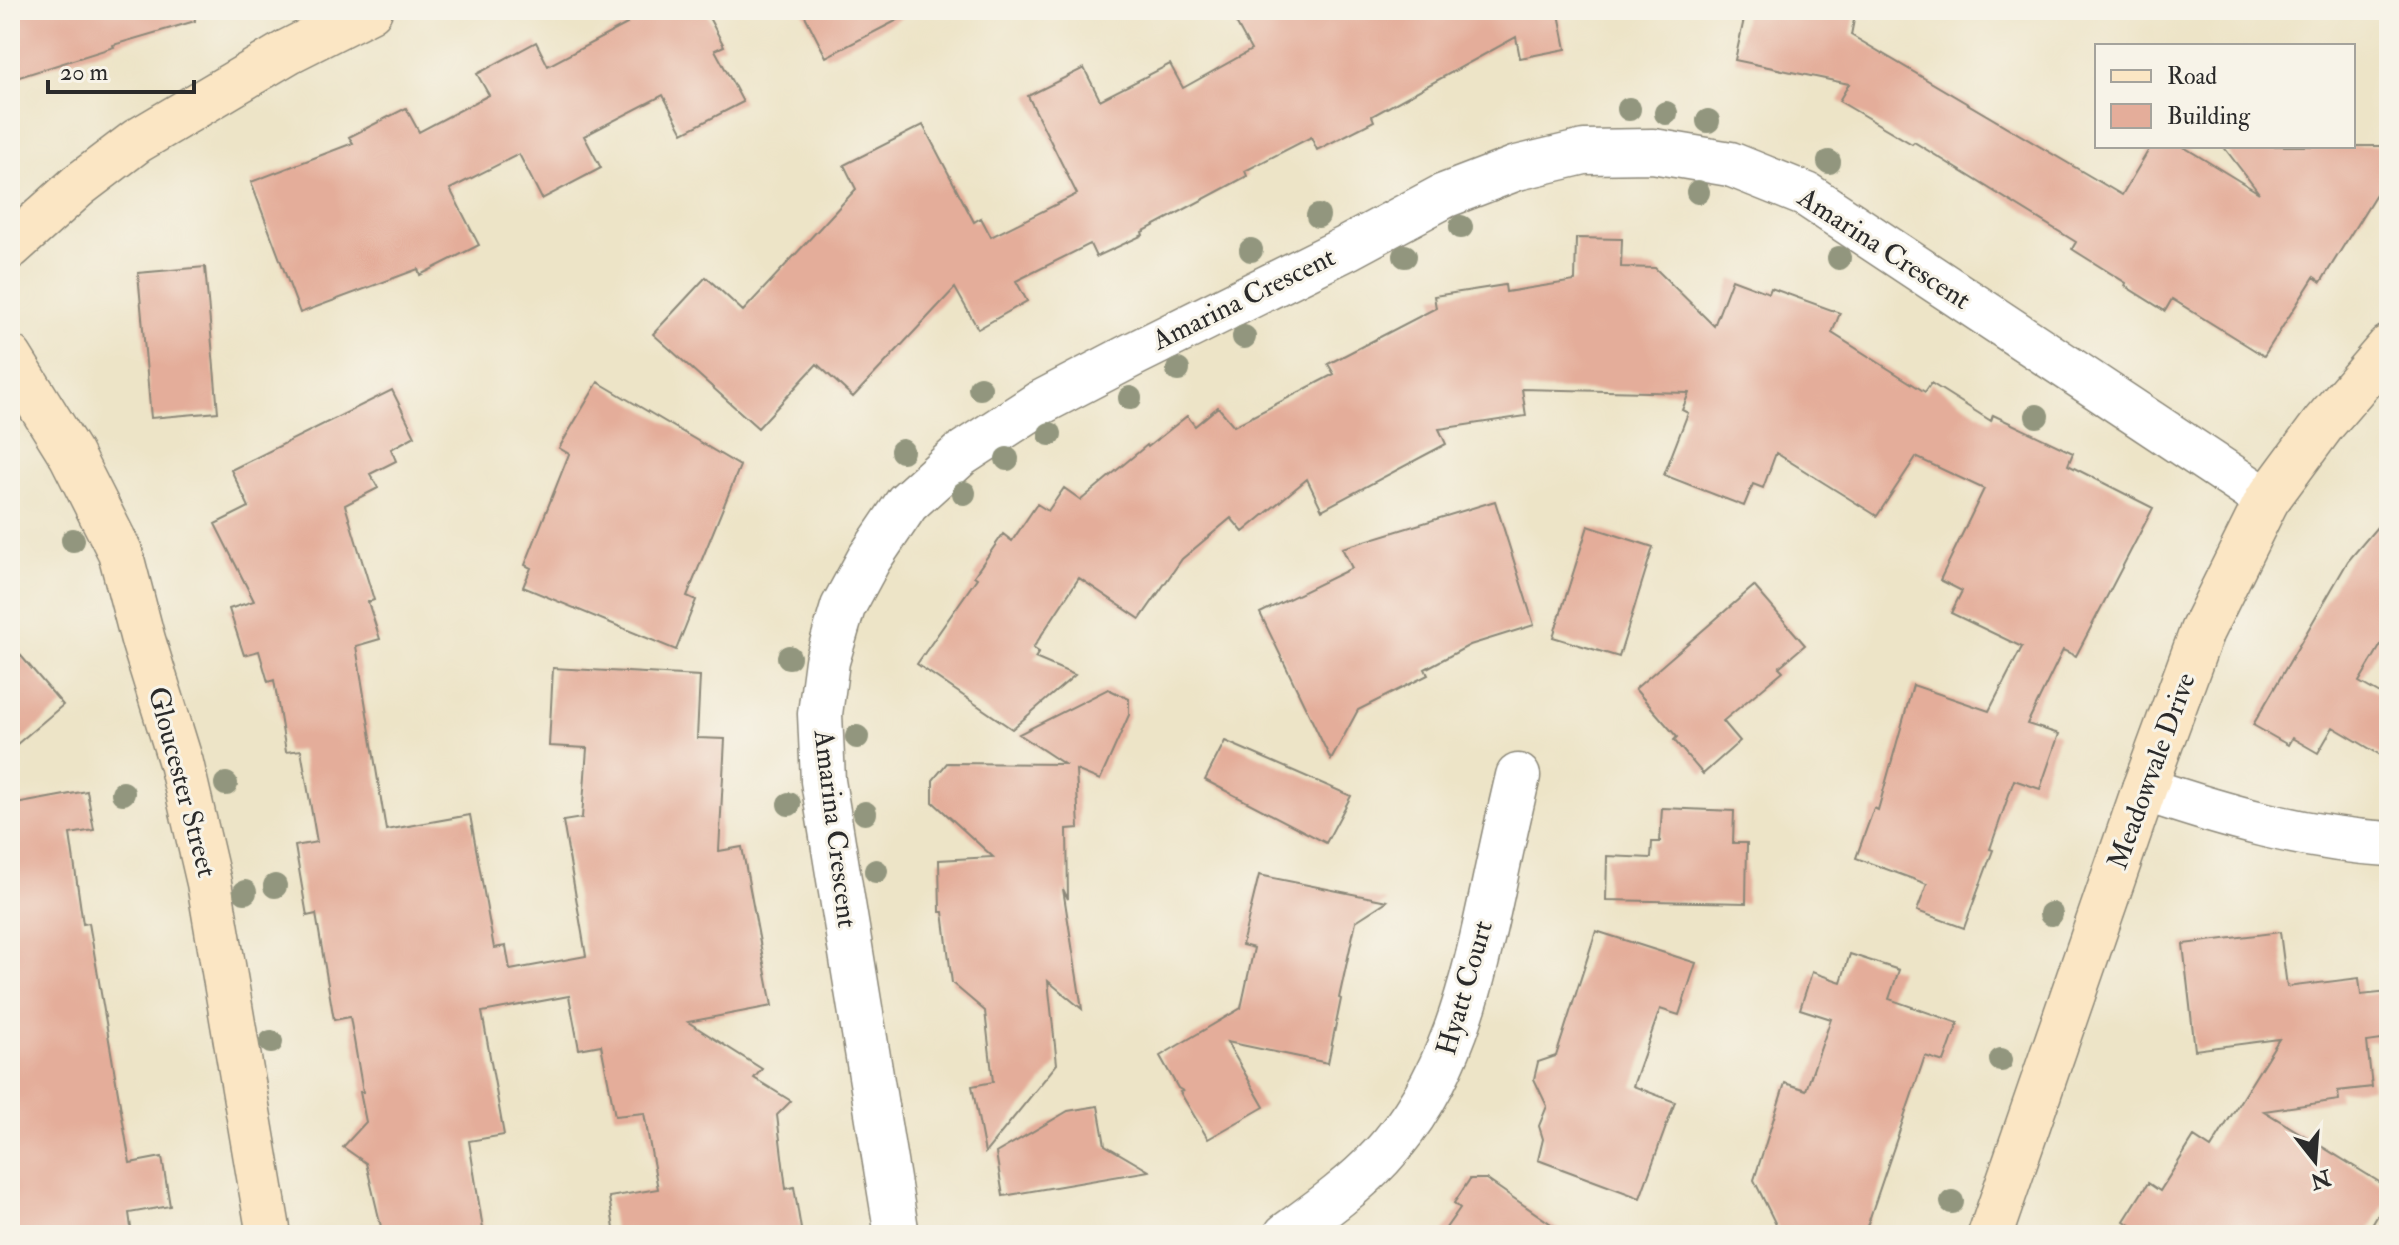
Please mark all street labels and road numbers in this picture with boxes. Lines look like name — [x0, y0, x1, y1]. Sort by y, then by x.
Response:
street label: Amarina Crescent — [1790, 180, 1977, 318]
street label: Amarina Crescent — [1146, 240, 1341, 359]
street label: Meadowvale Drive — [2100, 668, 2204, 874]
street label: Gloucester Street — [140, 683, 224, 881]
street label: Amarina Crescent — [805, 727, 864, 930]
street label: Hyatt Court — [1429, 917, 1501, 1059]

